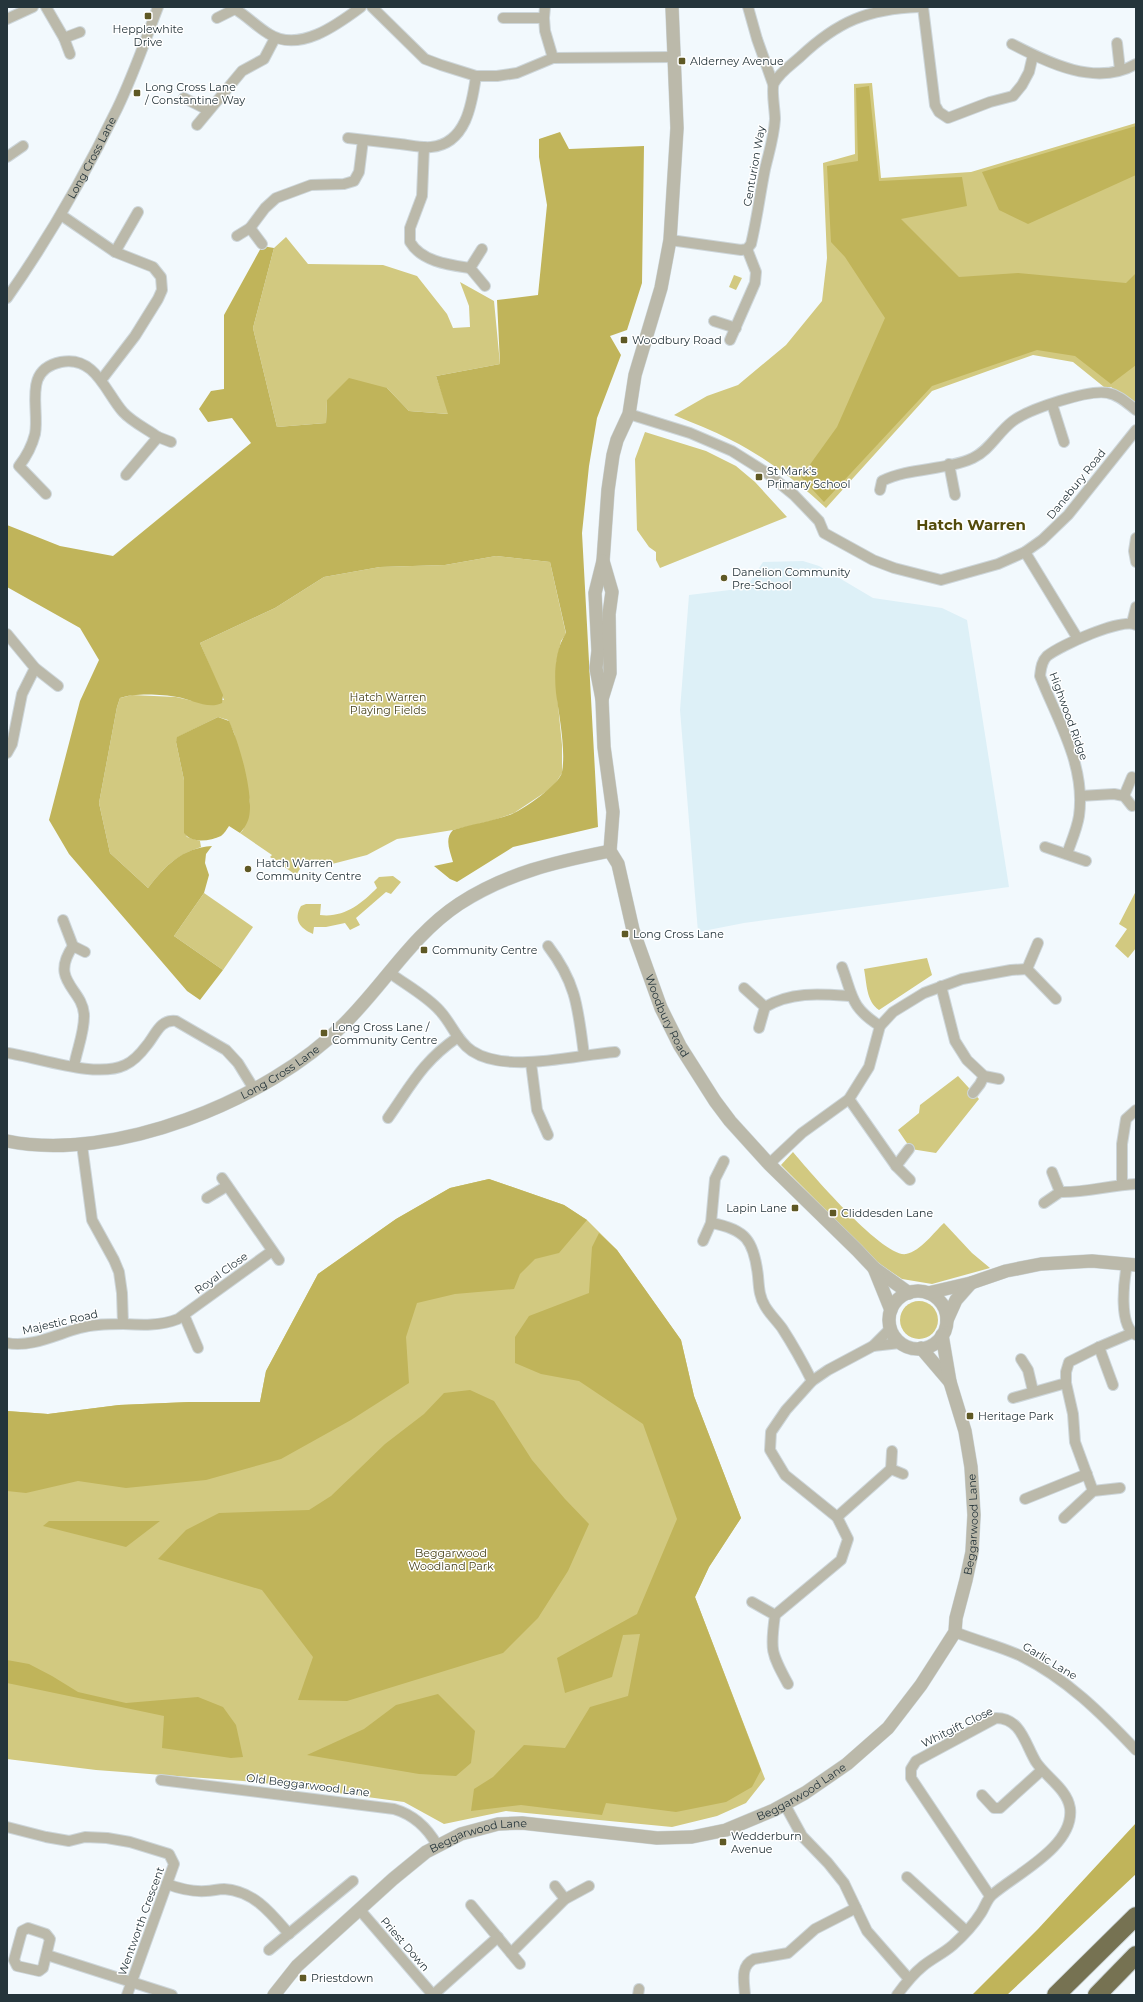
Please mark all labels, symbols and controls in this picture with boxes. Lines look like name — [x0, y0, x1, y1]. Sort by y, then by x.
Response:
marker: Hepplewhite Drive — [143, 11, 153, 21]
place label: Hepplewhite Drive — [113, 22, 184, 49]
place label: Alderney Avenue — [690, 54, 784, 68]
marker: Alderney Avenue — [677, 56, 687, 66]
place label: Long Cross Lane / Constantine Way — [144, 80, 245, 107]
marker: Long Cross Lane / Constantine Way — [132, 88, 142, 98]
street label: Long Cross Lane — [64, 114, 119, 201]
street label: Centurion Way — [740, 124, 768, 208]
place label: Woodbury Road — [632, 333, 722, 347]
marker: Woodbury Road — [619, 335, 629, 345]
street label: Danebury Road — [1043, 446, 1109, 522]
place label: St Mark's Primary School — [767, 464, 850, 491]
marker: St Mark's Primary School — [754, 472, 764, 482]
district label: Hatch Warren — [916, 515, 1026, 534]
place label: Danelion Community Pre-School — [732, 565, 850, 592]
marker: Danelion Community Pre-School — [719, 573, 729, 583]
street label: Highwood Ridge — [1047, 670, 1092, 762]
park label: Hatch Warren Playing Fields — [350, 690, 427, 717]
place label: Hatch Warren Community Centre — [256, 856, 362, 883]
marker: Hatch Warren Community Centre — [243, 864, 253, 874]
place label: Long Cross Lane — [633, 927, 724, 941]
marker: Long Cross Lane — [620, 929, 630, 939]
place label: Community Centre — [432, 943, 538, 957]
marker: Community Centre — [419, 945, 429, 955]
street label: Woodbury Road — [642, 972, 692, 1060]
place label: Long Cross Lane / Community Centre — [332, 1020, 438, 1047]
marker: Long Cross Lane / Community Centre — [319, 1028, 329, 1038]
street label: Long Cross Lane — [238, 1042, 323, 1102]
place label: Lapin Lane — [726, 1201, 787, 1215]
marker: Lapin Lane — [790, 1203, 800, 1213]
place label: Cliddesden Lane — [841, 1206, 933, 1220]
marker: Cliddesden Lane — [828, 1208, 838, 1218]
street label: Royal Close — [192, 1249, 251, 1297]
street label: Majestic Road — [21, 1306, 99, 1338]
place label: Heritage Park — [978, 1409, 1054, 1423]
marker: Heritage Park — [965, 1411, 975, 1421]
street label: Beggarwood Lane — [960, 1473, 981, 1576]
park label: Beggarwood Woodland Park — [408, 1546, 494, 1573]
street label: Garlic Lane — [1020, 1639, 1080, 1683]
street label: Whitgift Close — [919, 1703, 995, 1750]
street label: Beggarwood Lane — [754, 1760, 849, 1824]
street label: Old Beggarwood Lane — [245, 1770, 371, 1800]
street label: Beggarwood Lane — [427, 1816, 528, 1856]
place label: Wedderburn Avenue — [731, 1829, 802, 1856]
marker: Wedderburn Avenue — [718, 1837, 728, 1847]
street label: Wentworth Crescent — [115, 1864, 167, 1977]
street label: Priest Down — [378, 1914, 432, 1974]
place label: Priestdown — [311, 1971, 374, 1985]
marker: Priestdown — [298, 1973, 308, 1983]

